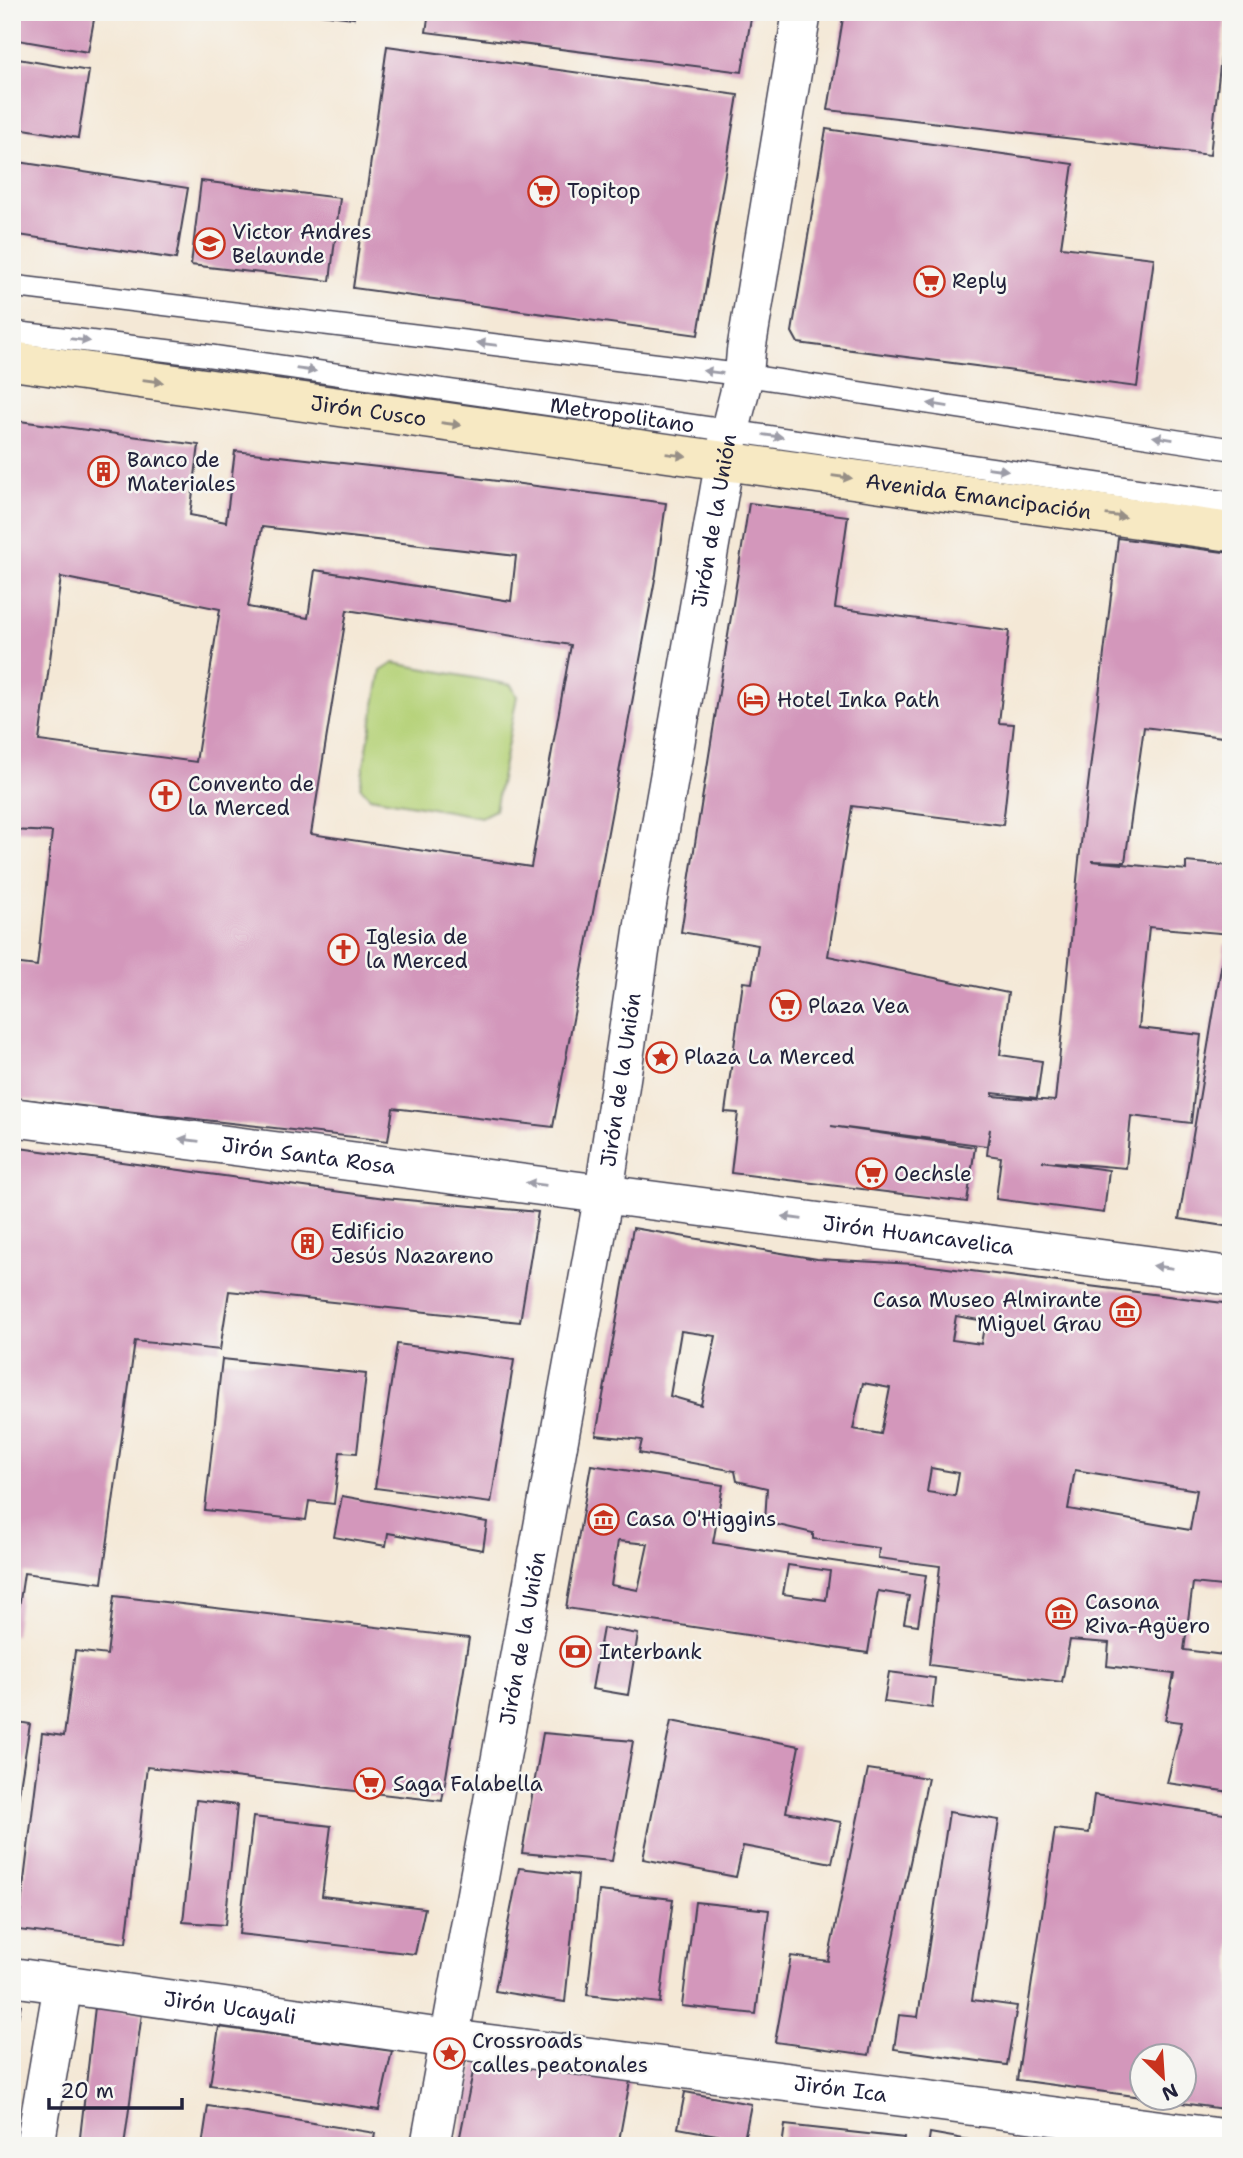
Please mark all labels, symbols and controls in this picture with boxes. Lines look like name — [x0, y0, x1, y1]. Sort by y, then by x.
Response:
supermarket icon: Topitop — [527, 174, 561, 208]
place label: Topitop — [567, 177, 641, 205]
place label: Victor Andres Belaunde — [232, 218, 372, 270]
school or university icon: Victor Andres Belaunde — [192, 227, 226, 261]
supermarket icon: Reply — [912, 264, 946, 298]
place label: Reply — [952, 267, 1007, 295]
one-way arrow — [69, 335, 91, 346]
one-way arrow — [476, 339, 498, 350]
one-way arrow — [295, 364, 317, 375]
one-way arrow — [702, 366, 724, 377]
one-way arrow — [142, 376, 164, 387]
street label: Jirón Cusco — [309, 389, 428, 433]
street label: Metropolitano — [548, 391, 696, 440]
one-way arrow — [927, 399, 949, 410]
one-way arrow — [440, 418, 462, 429]
one-way arrow — [762, 431, 784, 442]
street label: Jirón de la Unión — [685, 432, 743, 610]
one-way arrow — [1152, 433, 1174, 444]
place label: Banco de Materiales — [127, 446, 236, 498]
one-way arrow — [665, 450, 687, 461]
building icon: Banco de Materiales — [87, 455, 121, 489]
one-way arrow — [988, 464, 1010, 475]
street label: Avenida Emancipación — [864, 467, 1093, 526]
one-way arrow — [832, 472, 854, 483]
one-way arrow — [1105, 511, 1127, 522]
hotel icon: Hotel Inka Path — [737, 683, 771, 717]
place label: Hotel Inka Path — [777, 686, 940, 714]
place label: Convento de la Merced — [188, 770, 314, 822]
church icon: Convento de la Merced — [148, 779, 182, 813]
place label: Iglesia de la Merced — [366, 923, 468, 975]
church icon: Iglesia de la Merced — [326, 932, 360, 966]
supermarket icon: Plaza Vea — [768, 989, 802, 1023]
street label: Jirón de la Unión — [594, 991, 648, 1169]
place label: Plaza Vea — [808, 992, 909, 1020]
place icon: Plaza La Merced — [644, 1040, 678, 1074]
place label: Plaza La Merced — [684, 1043, 855, 1071]
street label: Jirón Santa Rosa — [220, 1130, 397, 1181]
one-way arrow — [178, 1134, 200, 1145]
supermarket icon: Oechsle — [854, 1157, 888, 1191]
place label: Oechsle — [894, 1160, 972, 1188]
one-way arrow — [525, 1179, 547, 1190]
street label: Jirón Huancavelica — [821, 1209, 1016, 1262]
one-way arrow — [781, 1212, 803, 1223]
place label: Edificio Jesús Nazareno — [331, 1218, 494, 1270]
building icon: Edificio Jesús Nazareno — [291, 1227, 325, 1261]
one-way arrow — [1152, 1262, 1174, 1273]
place label: Casa Museo Almirante Miguel Grau — [873, 1286, 1102, 1338]
museum icon: Casa Museo Almirante Miguel Grau — [1108, 1295, 1142, 1329]
museum icon: Casa O'Higgins — [586, 1502, 620, 1536]
place label: Casa O'Higgins — [626, 1505, 776, 1533]
street label: Jirón de la Unión — [493, 1549, 552, 1727]
place label: Casona Riva-Agüero — [1085, 1588, 1210, 1640]
museum icon: Casona Riva-Agüero — [1045, 1597, 1079, 1631]
bank icon: Interbank — [559, 1635, 593, 1669]
place label: Interbank — [599, 1638, 702, 1666]
supermarket icon: Saga Falabella — [353, 1767, 387, 1801]
place label: Saga Falabella — [393, 1770, 543, 1798]
street label: Jirón Ucayali — [162, 1985, 298, 2031]
place label: Crossroads calles peatonales — [472, 2027, 648, 2079]
place icon: Crossroads calles peatonales — [432, 2036, 466, 2070]
north arrow — [1128, 2042, 1198, 2112]
scale bar — [49, 2067, 182, 2111]
street label: Jirón Ica — [792, 2069, 889, 2109]
text: 20 m — [60, 2077, 114, 2105]
text: N — [1158, 2077, 1182, 2106]

